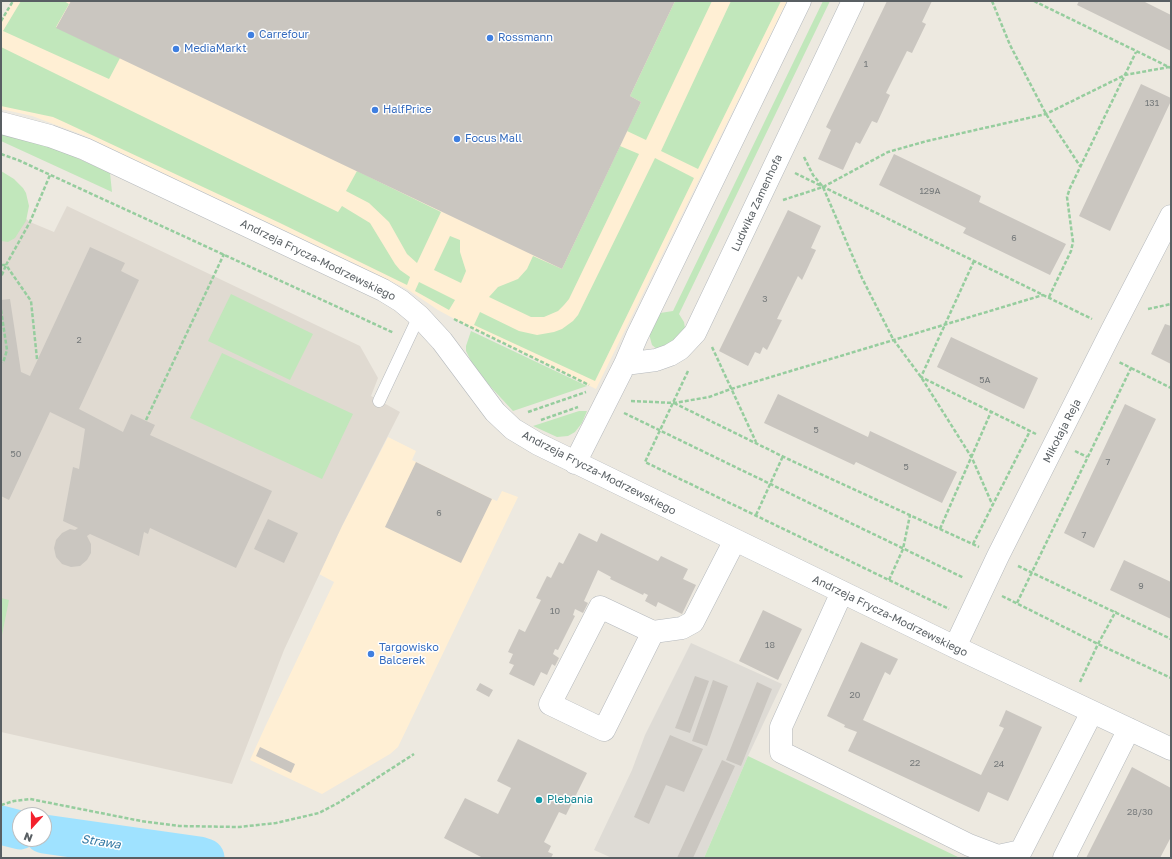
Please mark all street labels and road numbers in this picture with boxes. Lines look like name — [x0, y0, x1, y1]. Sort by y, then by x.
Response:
street label: Ludwika Zamenhofa — [729, 152, 785, 254]
street label: Andrzeja Frycza-Modrzewskiego — [238, 217, 398, 303]
street label: Mikołaja Reja — [1040, 397, 1084, 465]
street label: Andrzeja Frycza-Modrzewskiego — [520, 428, 678, 518]
street label: Andrzeja Frycza-Modrzewskiego — [810, 573, 970, 659]

